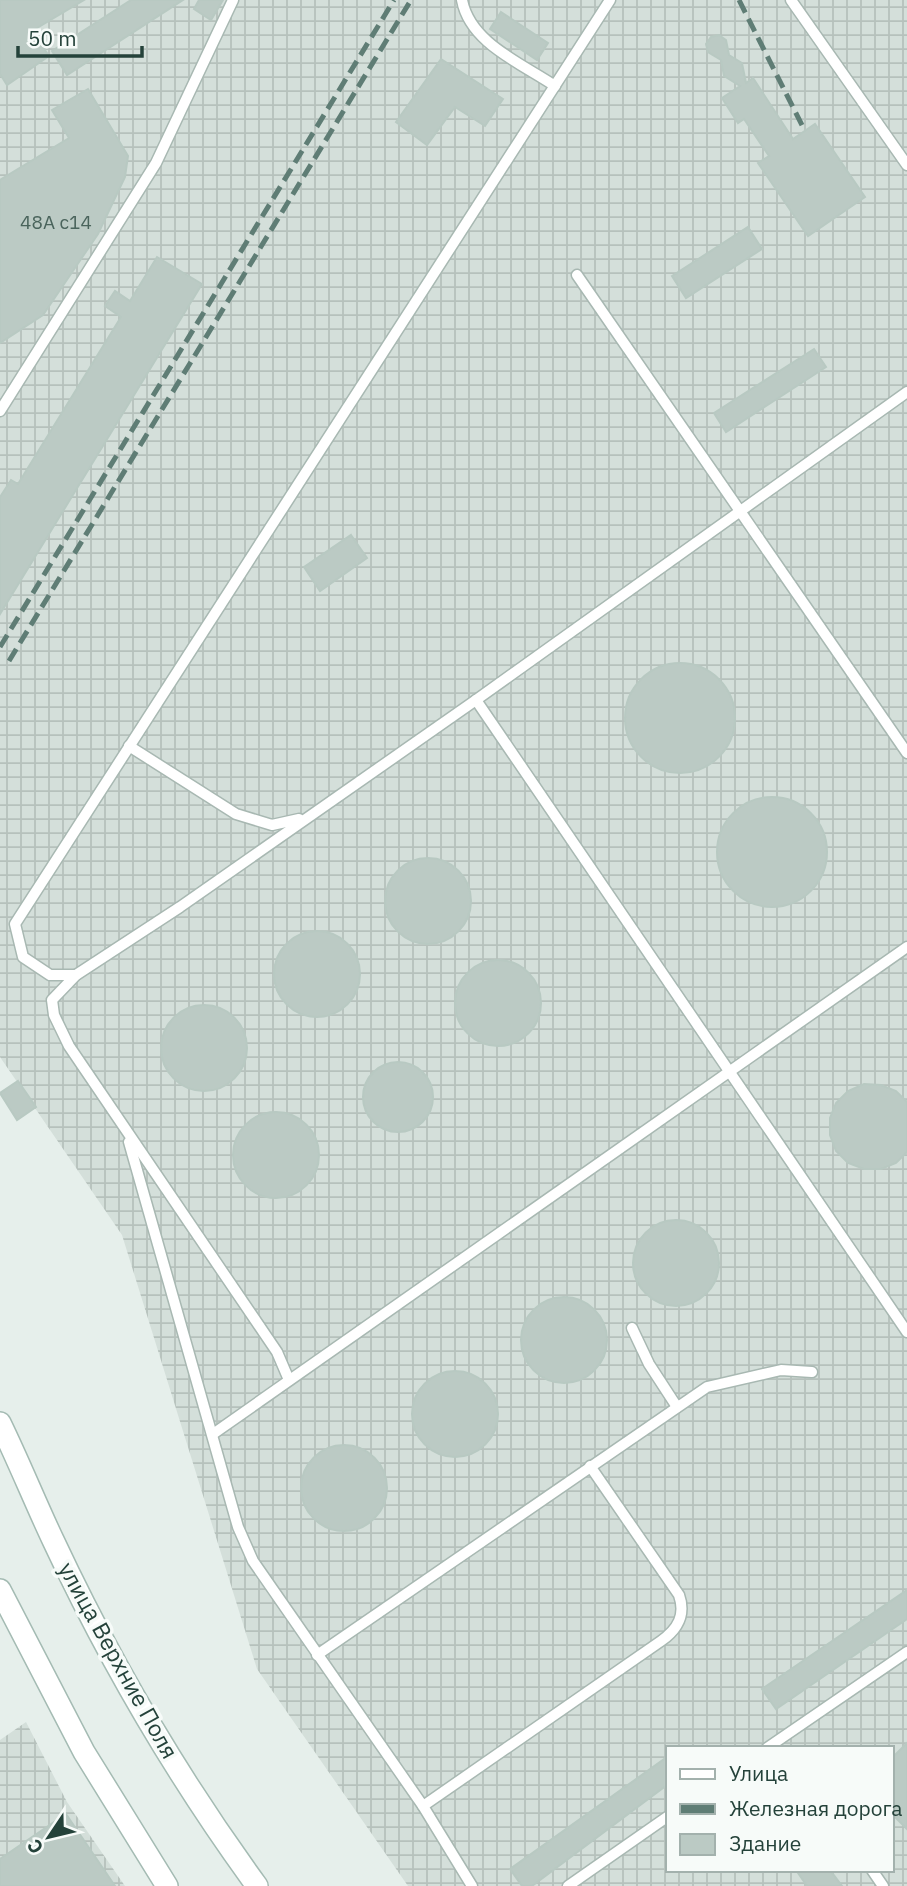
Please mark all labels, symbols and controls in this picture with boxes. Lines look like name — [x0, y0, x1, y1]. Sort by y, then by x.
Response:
scale bar — [18, 14, 142, 58]
text: 50 m — [28, 24, 77, 52]
house number: 48А с14 — [20, 210, 92, 234]
street label: улица Верхние Поля — [52, 1556, 186, 1764]
legend — [666, 1746, 893, 1872]
text: Улица — [729, 1759, 788, 1787]
text: Железная дорога — [729, 1794, 902, 1822]
north arrow — [14, 1802, 84, 1872]
text: Здание — [729, 1829, 801, 1857]
text: С — [22, 1835, 48, 1859]

